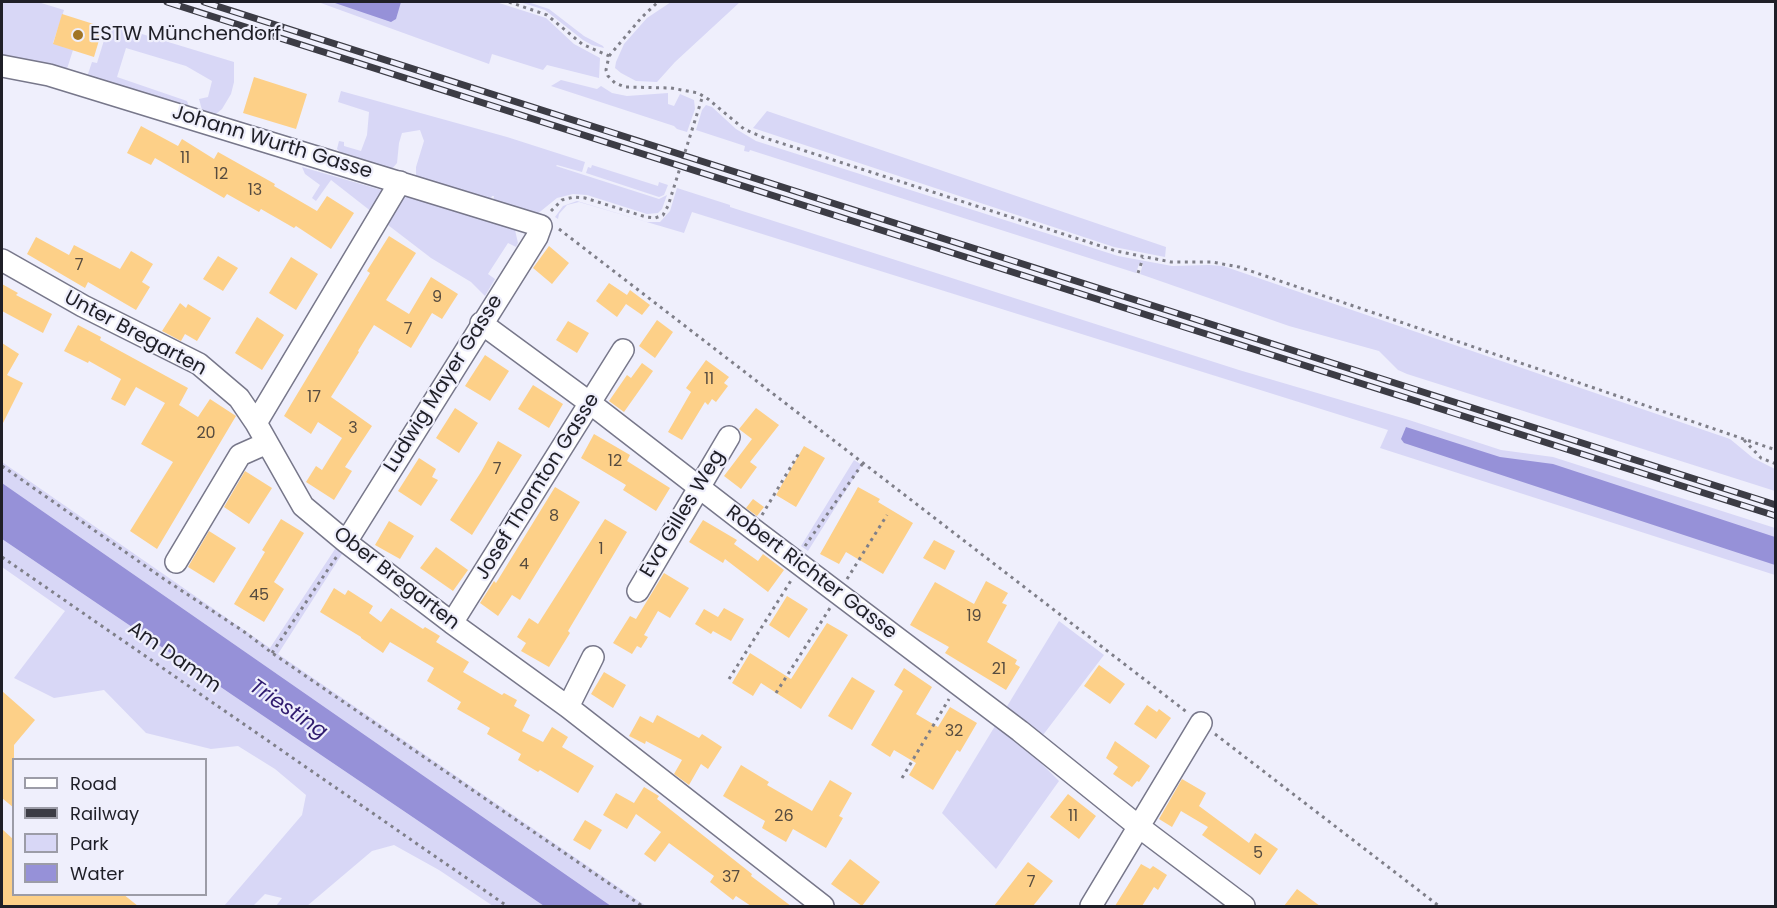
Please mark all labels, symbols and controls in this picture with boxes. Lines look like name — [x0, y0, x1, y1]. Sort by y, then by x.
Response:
place label: ESTW Münchendorf — [90, 23, 281, 47]
marker: ESTW Münchendorf — [71, 28, 85, 42]
street label: Johann Wurth Gasse — [169, 101, 375, 185]
house number: 11 — [180, 149, 190, 169]
house number: 12 — [214, 165, 228, 185]
house number: 13 — [248, 181, 262, 201]
house number: 7 — [75, 256, 83, 276]
street label: Unter Bregarten — [60, 286, 210, 382]
house number: 9 — [432, 288, 442, 308]
street label: Ludwig Mayer Gasse — [380, 291, 508, 477]
house number: 7 — [404, 320, 412, 340]
house number: 11 — [704, 370, 714, 390]
house number: 17 — [307, 388, 321, 408]
street label: Josef Thornton Gasse — [471, 389, 605, 585]
house number: 3 — [348, 419, 358, 439]
house number: 20 — [196, 424, 216, 444]
street label: Eva Gilles Weg — [636, 446, 730, 582]
house number: 12 — [608, 452, 622, 472]
house number: 7 — [493, 460, 501, 480]
street label: Robert Richter Gasse — [721, 501, 901, 645]
house number: 8 — [549, 507, 559, 527]
street label: Ober Bregarten — [328, 522, 464, 636]
house number: 1 — [598, 540, 604, 560]
house number: 4 — [519, 555, 529, 575]
house number: 45 — [249, 586, 269, 606]
house number: 19 — [966, 607, 982, 627]
street label: Am Damm — [123, 617, 225, 699]
house number: 21 — [992, 660, 1006, 680]
water label: Triesting — [244, 675, 332, 745]
house number: 32 — [945, 722, 963, 742]
legend — [12, 758, 207, 896]
text: Road — [70, 771, 117, 796]
text: Railway — [70, 801, 139, 826]
house number: 26 — [774, 807, 794, 827]
house number: 11 — [1068, 807, 1078, 827]
text: Park — [70, 831, 109, 856]
house number: 5 — [1253, 844, 1263, 864]
text: Water — [70, 861, 124, 886]
house number: 37 — [722, 868, 740, 888]
house number: 7 — [1027, 873, 1035, 893]

